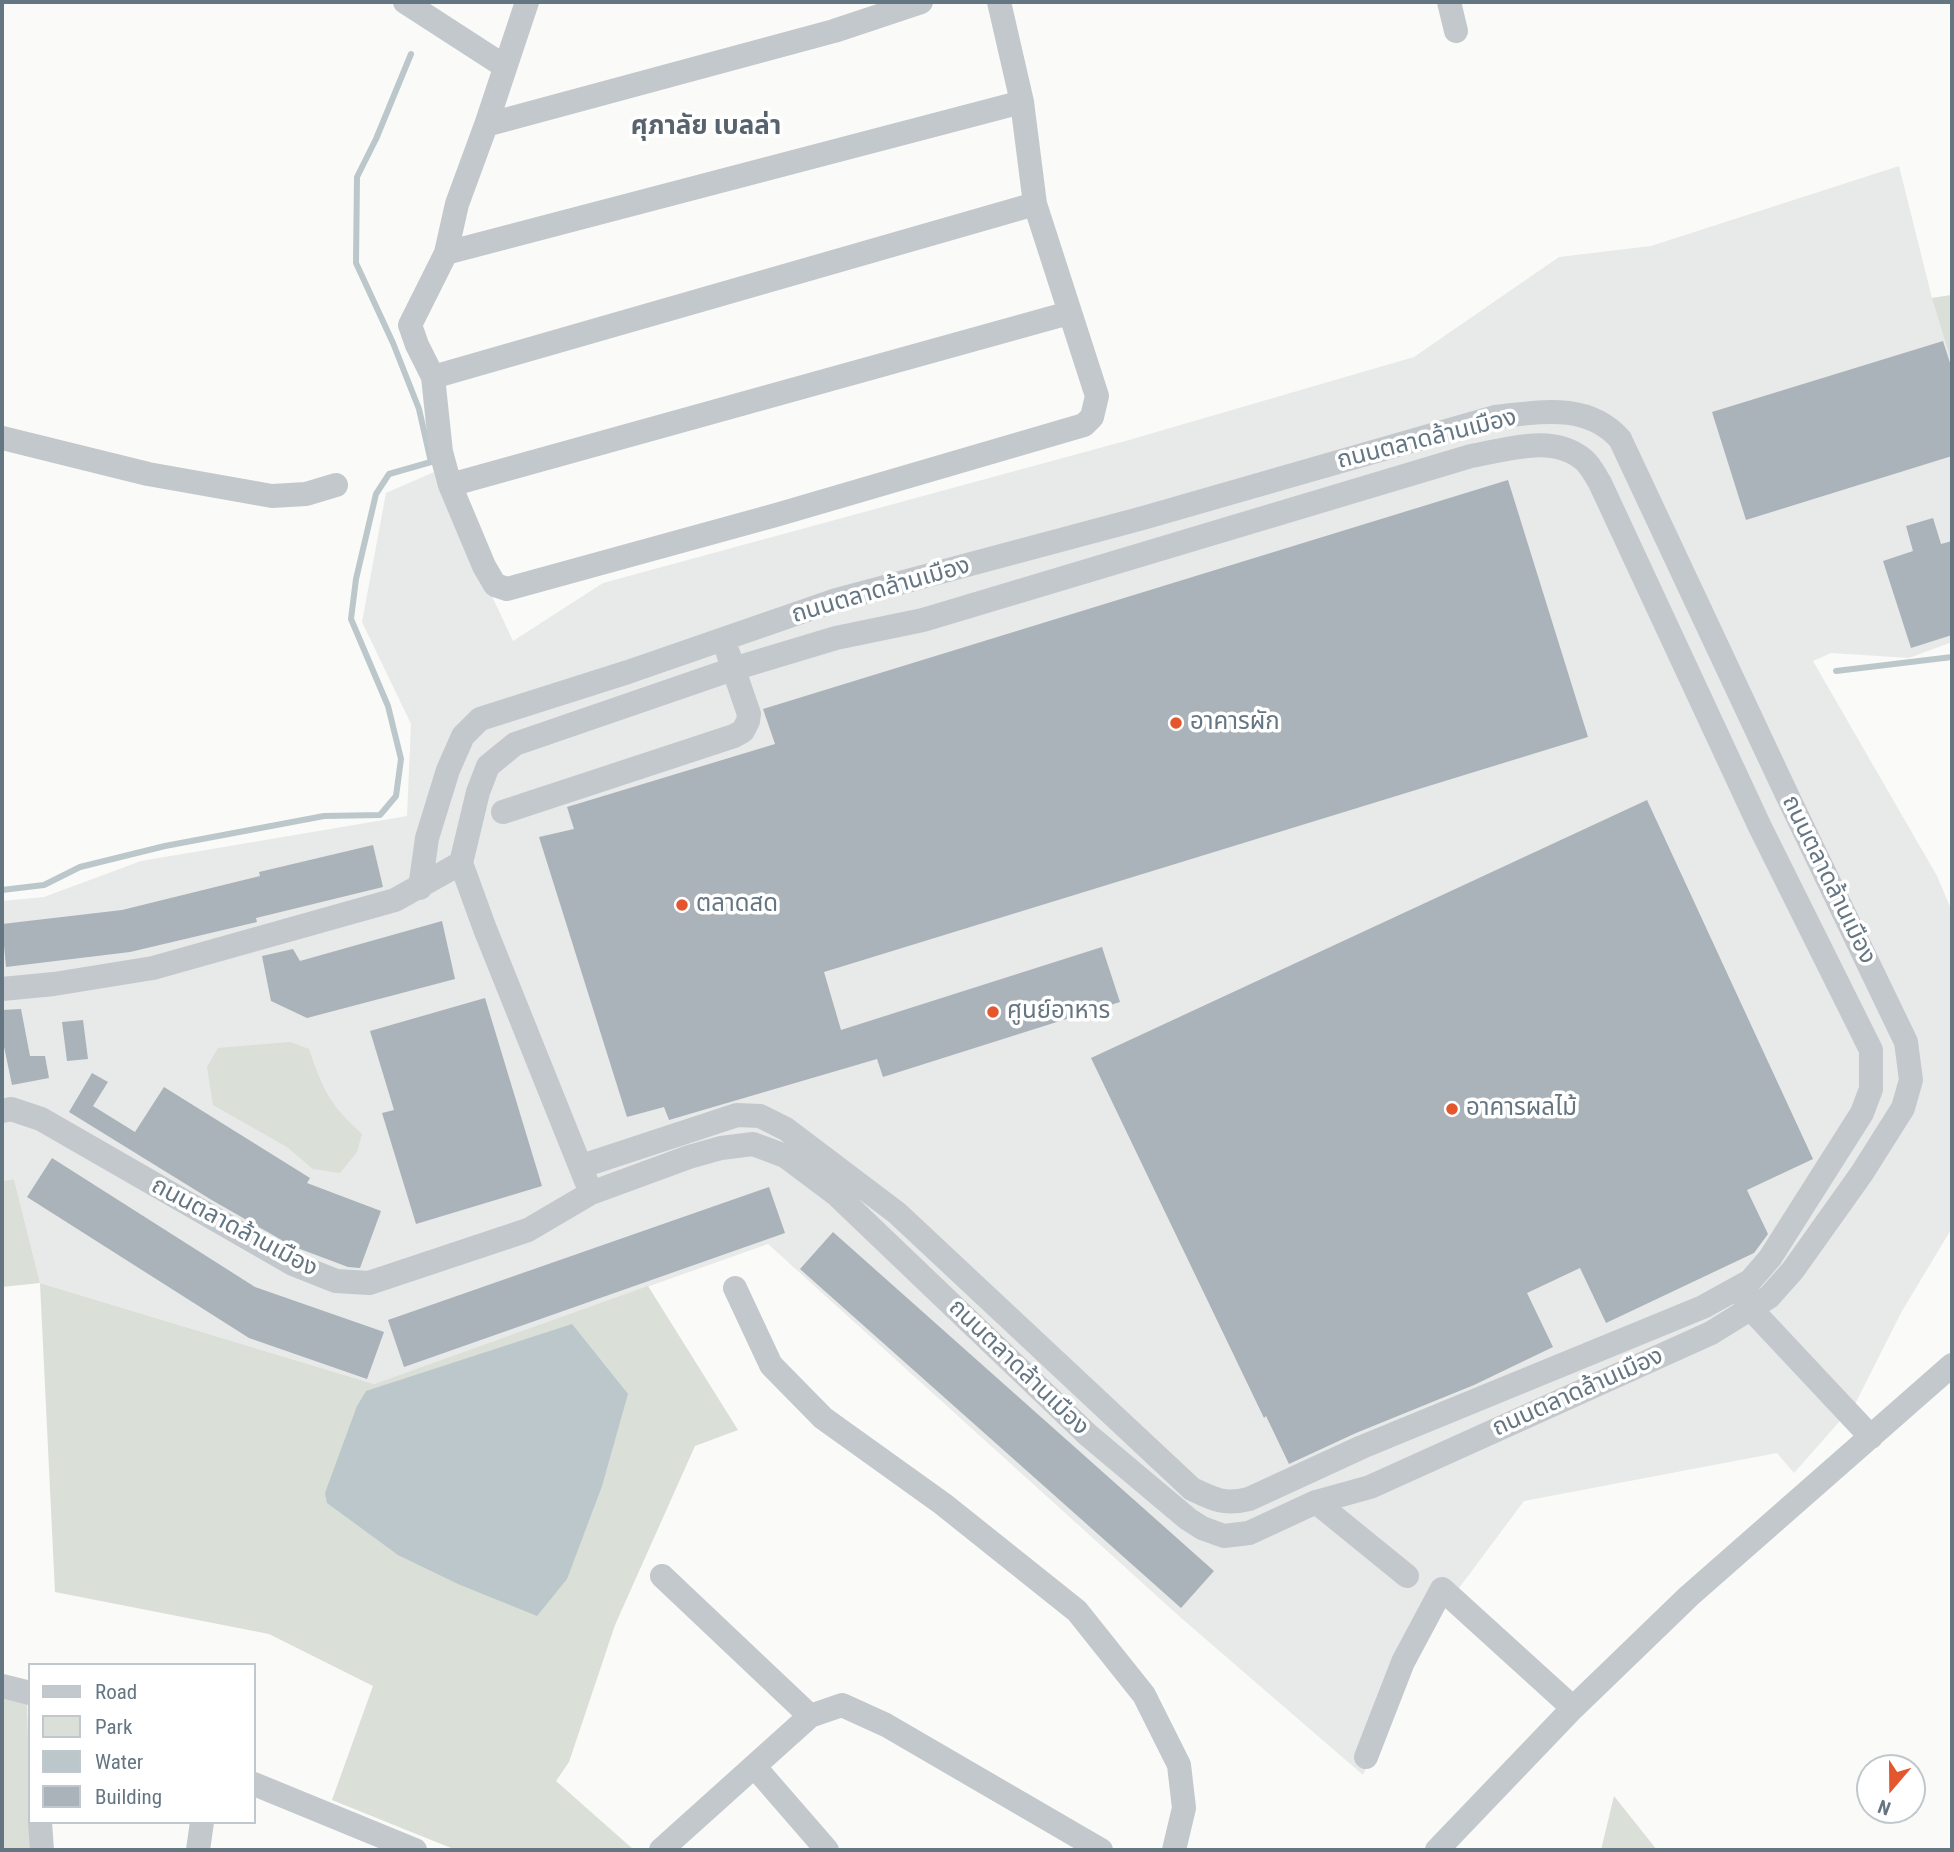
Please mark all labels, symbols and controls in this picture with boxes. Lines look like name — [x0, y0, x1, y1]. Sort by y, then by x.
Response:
district label: ศุภาลัย เบลล่า — [631, 111, 781, 143]
street label: ถนนตลาดล้านเมือง — [1334, 404, 1520, 476]
street label: ถนนตลาดล้านเมือง — [789, 552, 973, 630]
place label: อาคารผัก — [1190, 709, 1280, 737]
marker: อาคารผัก — [1168, 715, 1184, 731]
street label: ถนนตลาดล้านเมือง — [1775, 791, 1881, 969]
place label: ตลาดสด — [696, 891, 778, 919]
marker: ตลาดสด — [674, 897, 690, 913]
place label: ศูนย์อาหาร — [1007, 998, 1110, 1026]
marker: ศูนย์อาหาร — [985, 1004, 1001, 1020]
place label: อาคารผลไม้ — [1466, 1095, 1577, 1123]
marker: อาคารผลไม้ — [1444, 1101, 1460, 1117]
street label: ถนนตลาดล้านเมือง — [146, 1172, 322, 1284]
street label: ถนนตลาดล้านเมือง — [942, 1294, 1094, 1442]
street label: ถนนตลาดล้านเมือง — [1488, 1342, 1668, 1444]
legend — [28, 1663, 256, 1824]
text: Road — [95, 1680, 137, 1704]
text: Park — [95, 1715, 132, 1739]
text: Water — [95, 1750, 143, 1774]
north arrow — [1856, 1754, 1926, 1824]
text: Building — [95, 1785, 162, 1809]
text: N — [1875, 1795, 1894, 1820]

